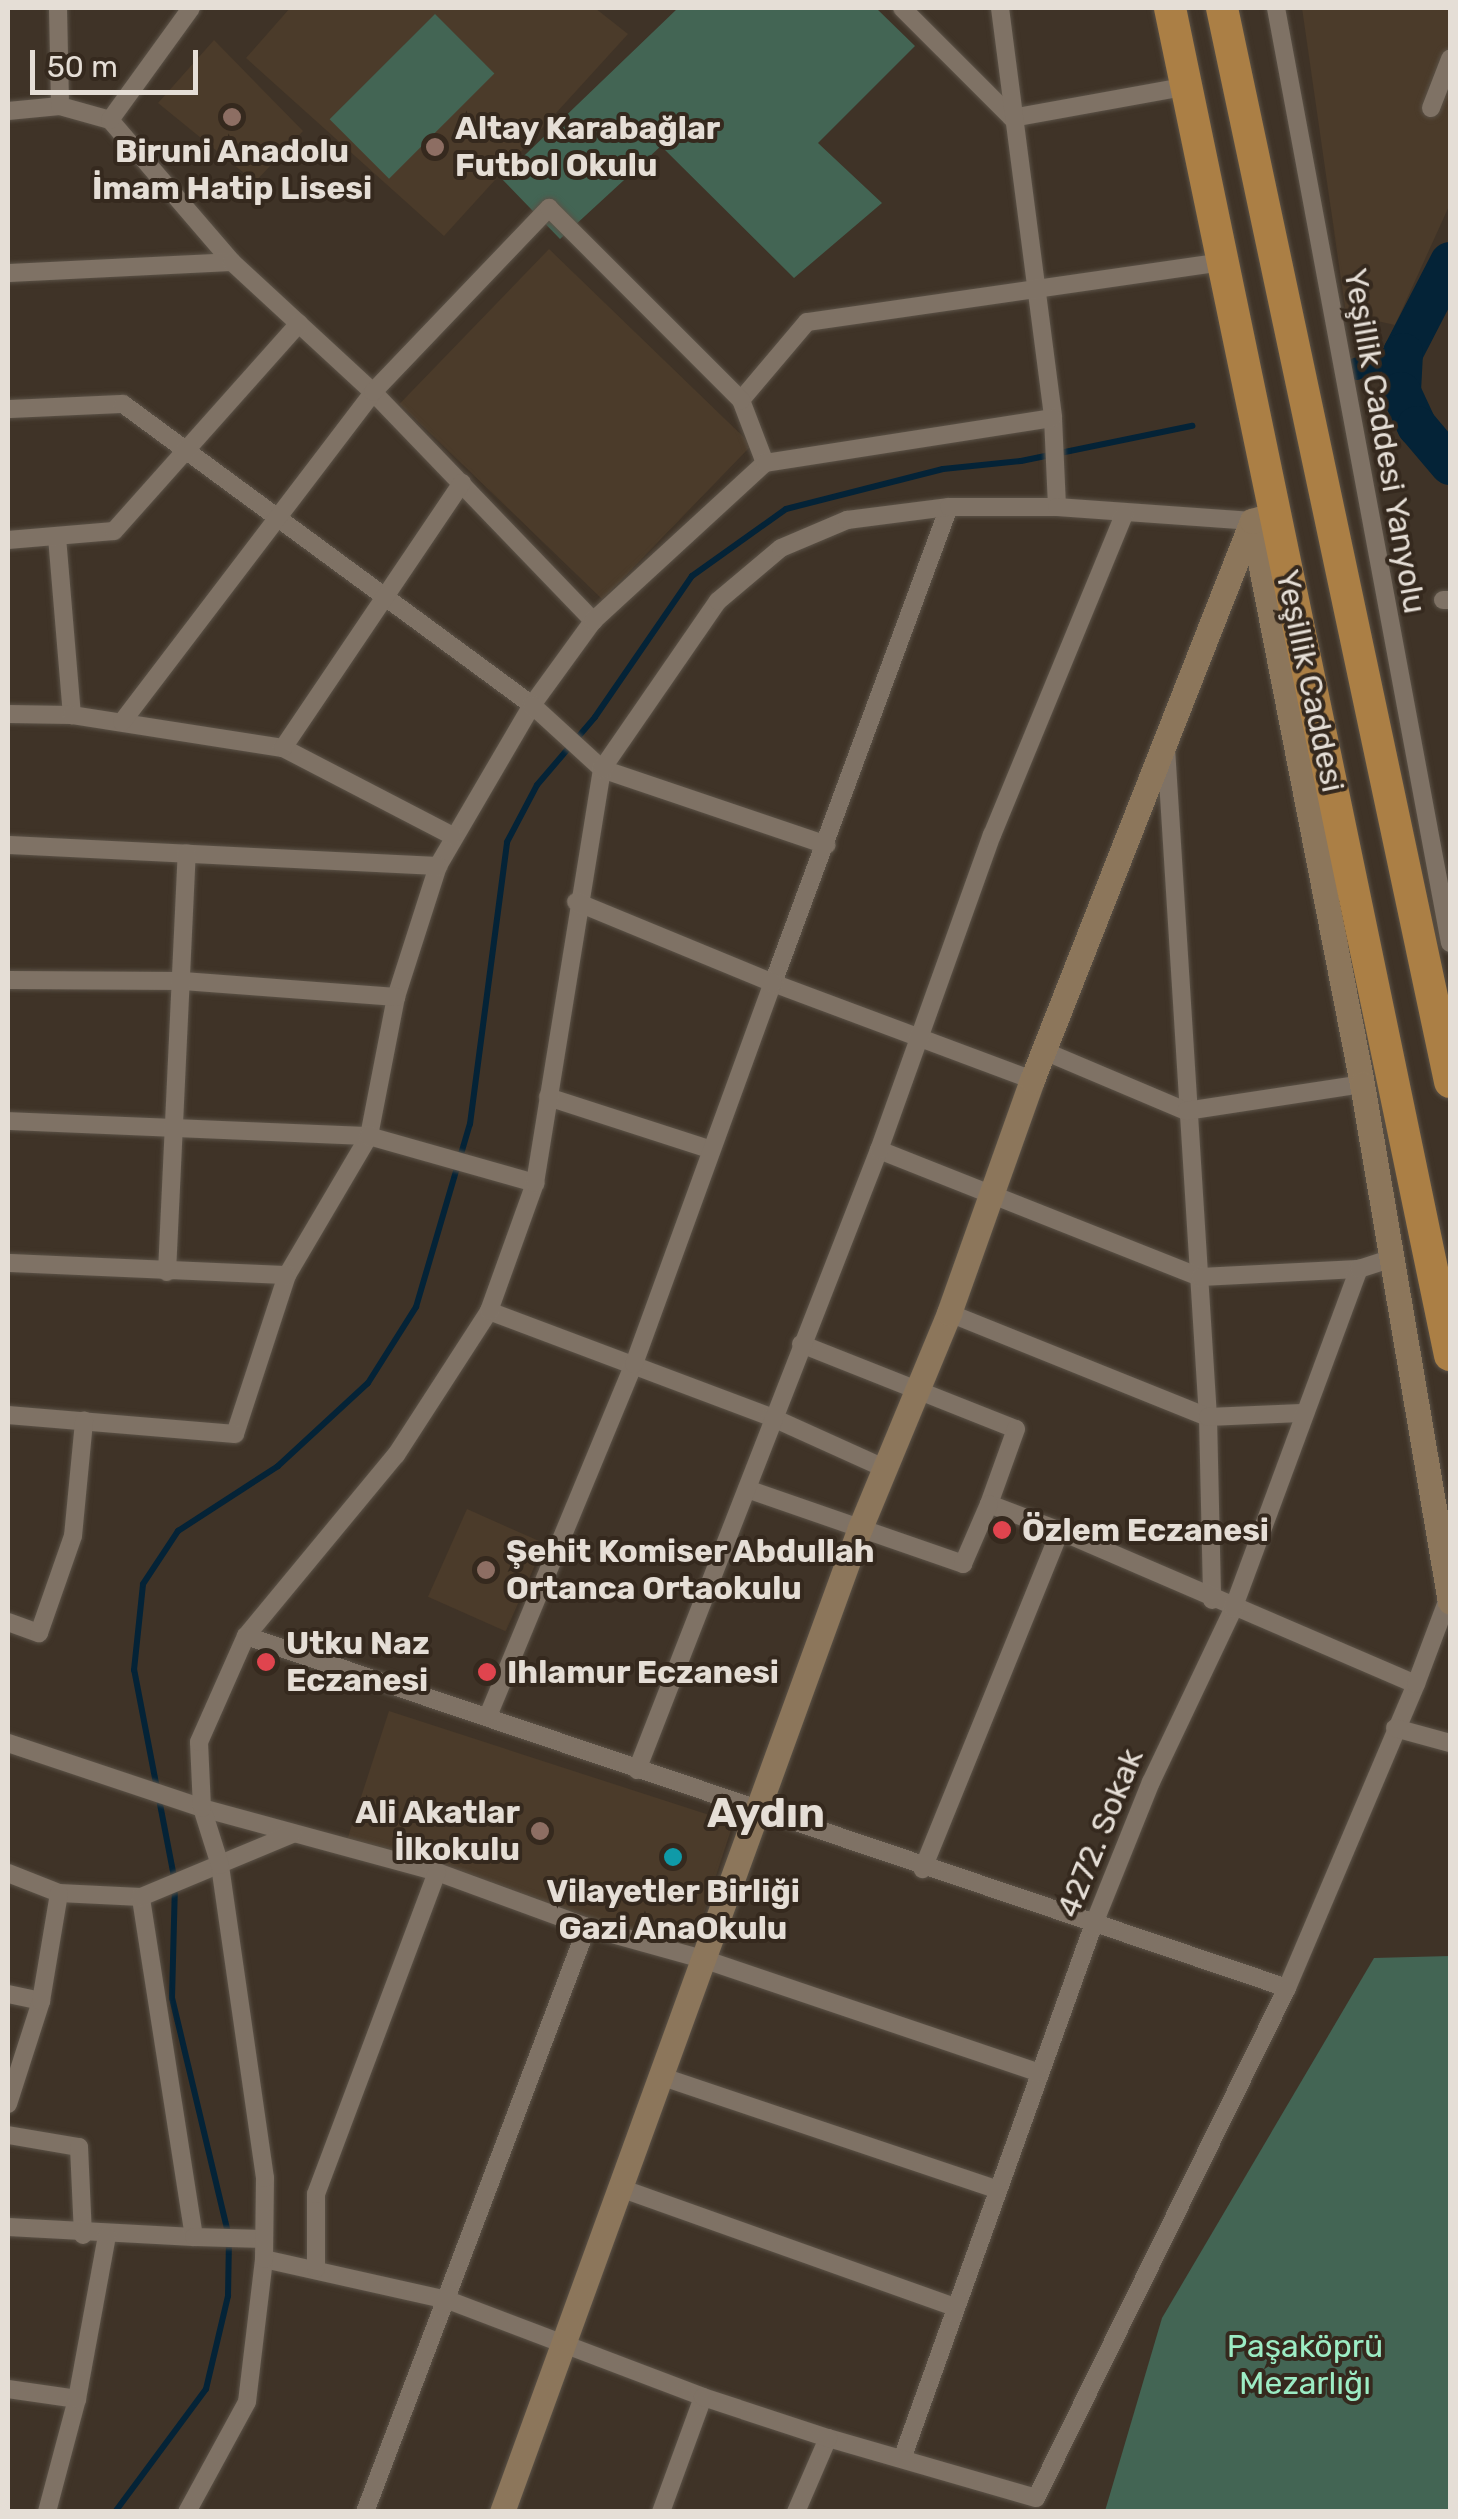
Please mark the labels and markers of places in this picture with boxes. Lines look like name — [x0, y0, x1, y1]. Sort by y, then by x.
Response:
marker: Biruni Anadolu İmam Hatip Lisesi — [221, 106, 243, 128]
place label: Altay Karabağlar Futbol Okulu — [455, 110, 721, 185]
place label: Biruni Anadolu İmam Hatip Lisesi — [92, 133, 372, 208]
marker: Altay Karabağlar Futbol Okulu — [424, 136, 446, 158]
place label: Özlem Eczanesi — [1022, 1511, 1269, 1549]
marker: Özlem Eczanesi — [991, 1519, 1013, 1541]
place label: Şehit Komiser Abdullah Ortanca Ortaokulu — [506, 1533, 876, 1608]
marker: Şehit Komiser Abdullah Ortanca Ortaokulu — [475, 1559, 497, 1581]
place label: Utku Naz Eczanesi — [286, 1625, 430, 1700]
marker: Utku Naz Eczanesi — [255, 1651, 277, 1673]
place label: Ihlamur Eczanesi — [507, 1653, 780, 1691]
marker: Ihlamur Eczanesi — [476, 1661, 498, 1683]
place label: Ali Akatlar İlkokulu — [354, 1794, 520, 1869]
marker: Ali Akatlar İlkokulu — [529, 1820, 551, 1842]
marker: Vilayetler Birliği Gazi AnaOkulu — [662, 1846, 684, 1868]
place label: Vilayetler Birliği Gazi AnaOkulu — [546, 1873, 800, 1948]

